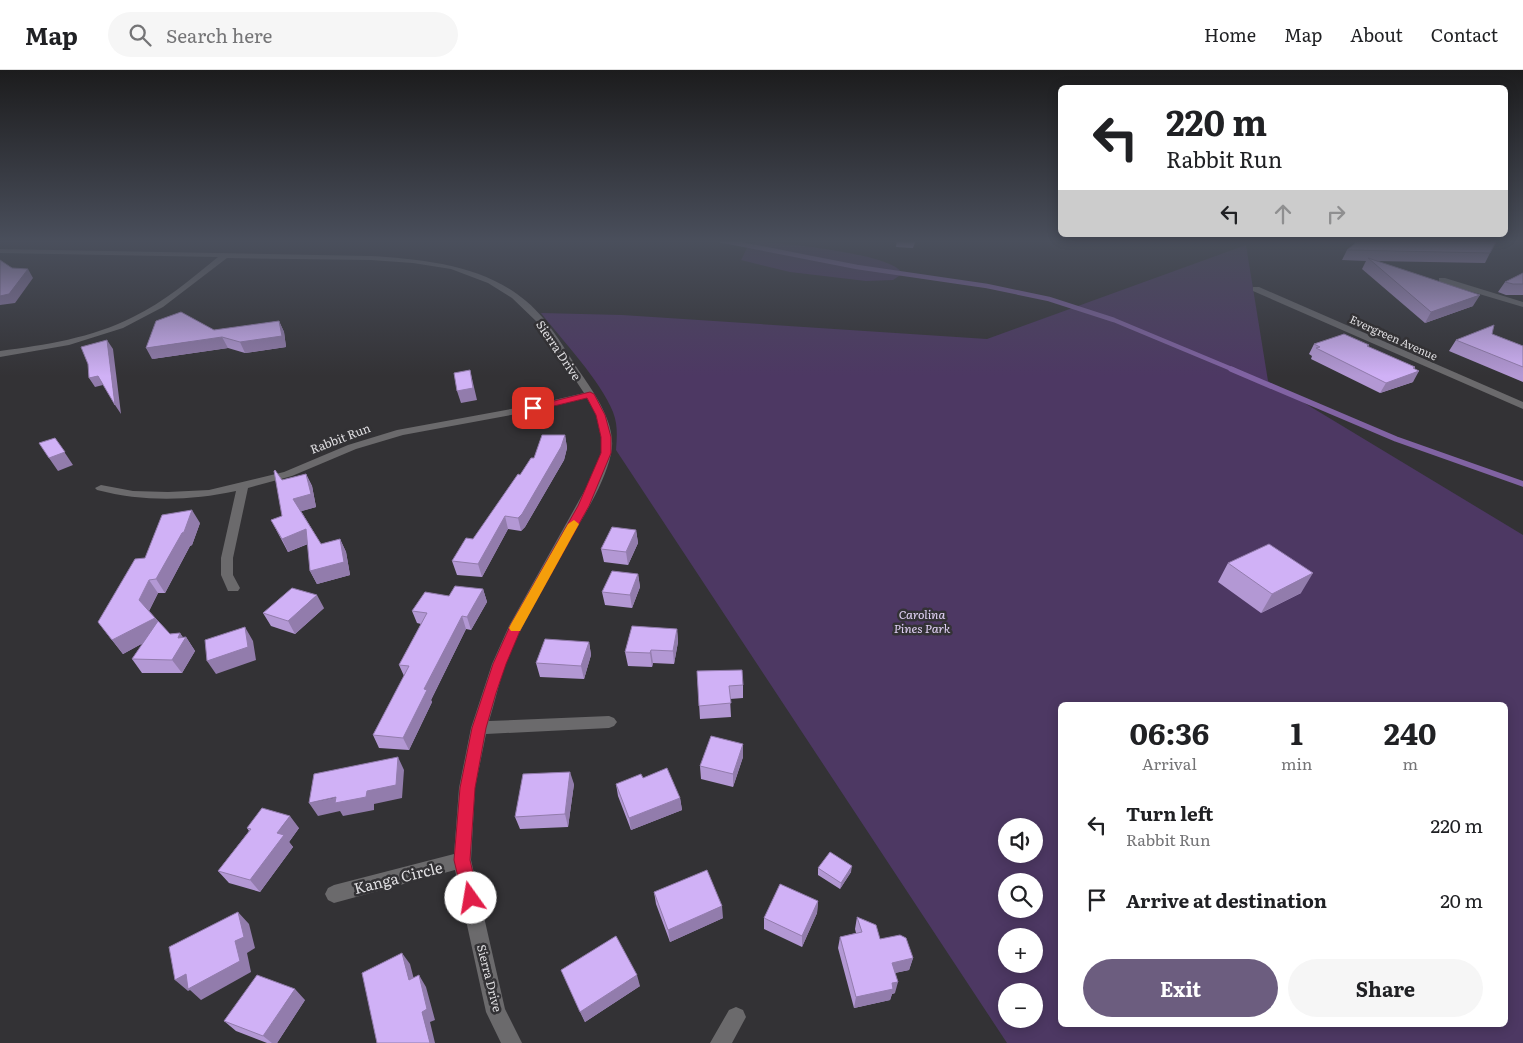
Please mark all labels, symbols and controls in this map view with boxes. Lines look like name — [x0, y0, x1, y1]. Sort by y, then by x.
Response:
search box — [108, 12, 458, 57]
text: Map — [25, 17, 78, 52]
icon: search — [126, 21, 154, 49]
text: Search here — [166, 21, 272, 49]
text: Home — [1204, 21, 1256, 48]
text: Map — [1284, 21, 1322, 48]
text: About — [1350, 21, 1403, 48]
text: Contact — [1431, 21, 1498, 48]
text: 220 m — [1166, 95, 1267, 147]
icon: left — [1083, 105, 1148, 170]
text: Rabbit Run — [1166, 142, 1282, 175]
icon: left — [1216, 200, 1244, 228]
icon: ahead — [1269, 200, 1297, 228]
icon: right — [1322, 200, 1350, 228]
street label: Evergreen Avenue — [1348, 310, 1441, 364]
street label: Sierra Drive — [532, 316, 586, 384]
pin — [512, 387, 554, 429]
icon: arrive — [519, 394, 547, 422]
street label: Rabbit Run — [307, 418, 373, 458]
park label: Carolina Pines Park — [894, 605, 951, 637]
text: 06:36 — [1129, 710, 1209, 754]
text: 1 — [1290, 710, 1303, 754]
text: 240 — [1384, 710, 1437, 754]
text: Arrival — [1142, 751, 1197, 775]
text: min — [1281, 751, 1312, 775]
text: m — [1402, 751, 1418, 775]
text: Turn left — [1126, 799, 1213, 827]
icon: left — [1083, 811, 1111, 839]
text: 220 m — [1431, 811, 1483, 839]
map controls — [998, 818, 1043, 1028]
button: sound — [998, 818, 1043, 863]
text: Rabbit Run — [1126, 827, 1211, 851]
street label: Kanga Circle — [351, 855, 445, 899]
position arrow — [444, 871, 496, 923]
button: search — [998, 873, 1043, 918]
icon: arrive — [1083, 886, 1111, 914]
text: Arrive at destination — [1126, 886, 1327, 914]
text: 20 m — [1440, 886, 1483, 914]
button: + — [998, 928, 1043, 973]
street label: Sierra Drive — [473, 942, 507, 1014]
button: Exit — [1083, 959, 1278, 1017]
button: Share — [1288, 959, 1483, 1017]
button: − — [998, 983, 1043, 1028]

